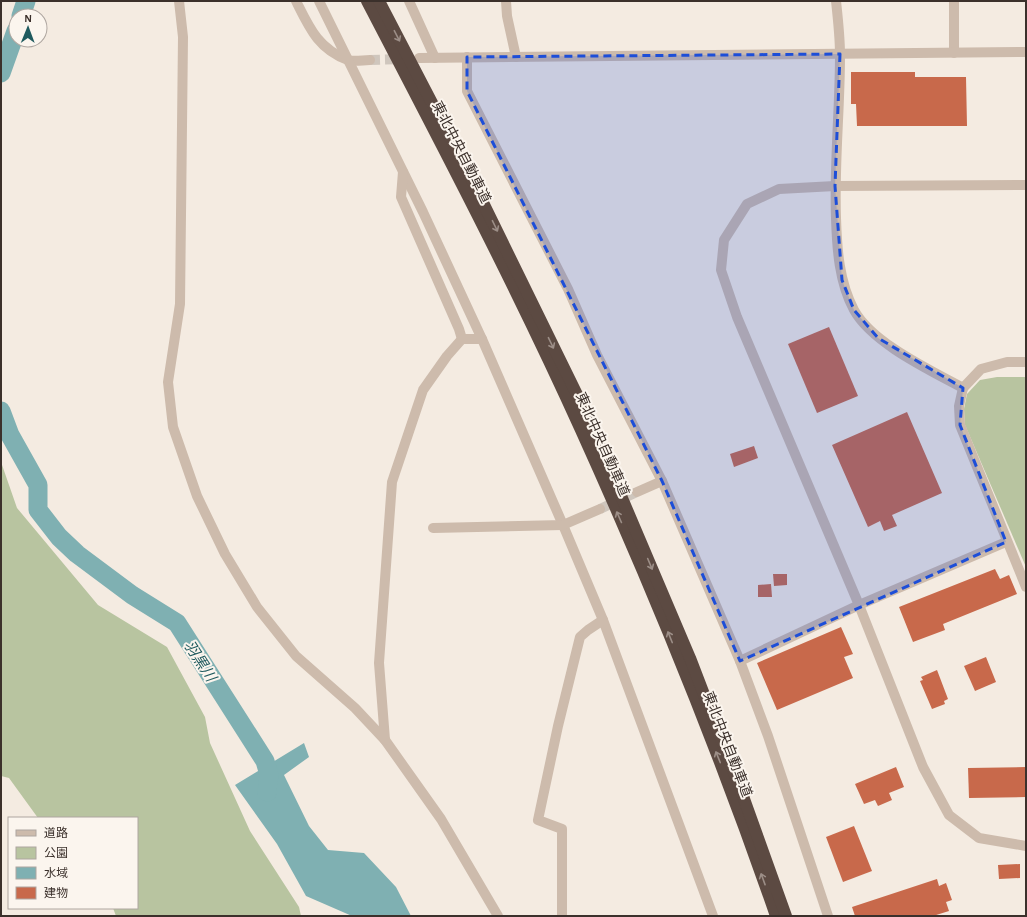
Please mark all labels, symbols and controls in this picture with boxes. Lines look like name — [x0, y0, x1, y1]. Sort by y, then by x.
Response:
north arrow — [8, 8, 48, 48]
text: N — [24, 13, 32, 24]
one-way arrow — [394, 29, 402, 41]
street label: 東北中央自動車道 — [429, 98, 495, 206]
one-way arrow — [492, 220, 499, 232]
one-way arrow — [548, 337, 556, 349]
street label: 東北中央自動車道 — [573, 390, 633, 498]
one-way arrow — [615, 511, 622, 523]
one-way arrow — [647, 558, 654, 570]
one-way arrow — [665, 631, 673, 643]
water label: 羽黒川 — [181, 638, 220, 686]
street label: 東北中央自動車道 — [700, 689, 756, 799]
one-way arrow — [714, 752, 721, 764]
legend — [8, 817, 138, 909]
text: 道路 — [44, 826, 68, 839]
text: 公園 — [44, 847, 68, 859]
text: 水域 — [44, 867, 68, 879]
one-way arrow — [759, 873, 766, 886]
text: 建物 — [44, 886, 68, 899]

